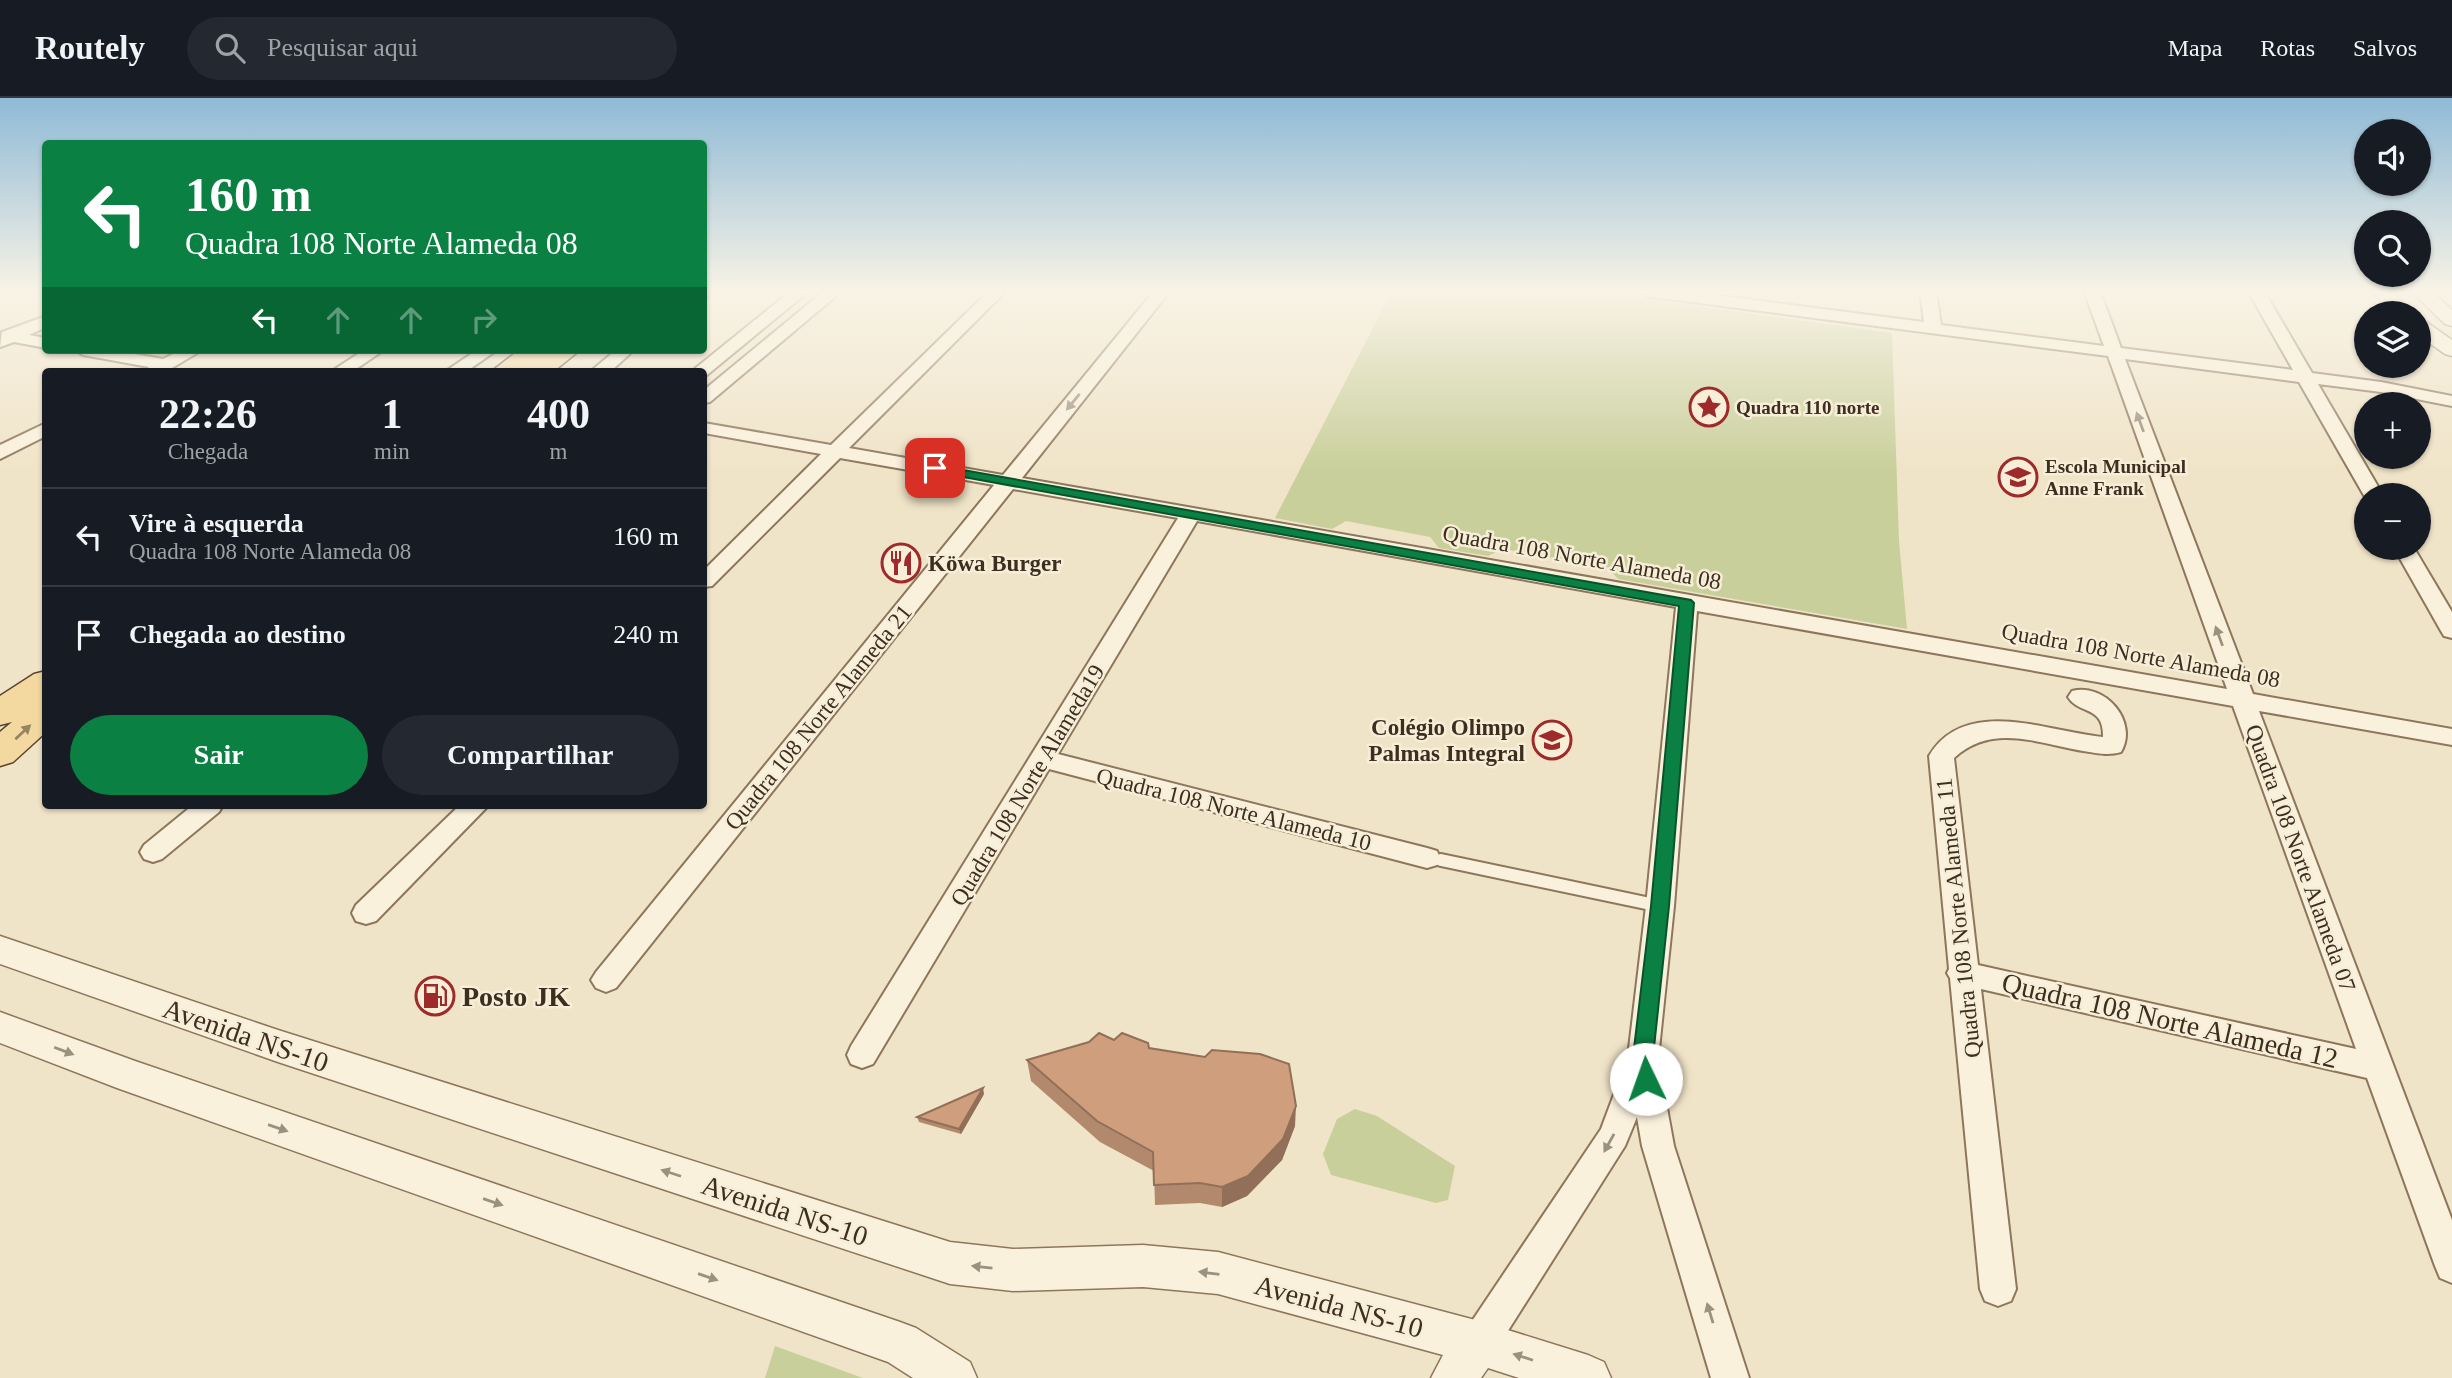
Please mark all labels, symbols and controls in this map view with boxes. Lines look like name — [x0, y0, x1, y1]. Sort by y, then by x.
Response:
search box — [187, 17, 677, 80]
icon: search — [211, 29, 249, 67]
text: Routely — [35, 30, 145, 66]
text: Pesquisar aqui — [267, 33, 418, 62]
text: Mapa — [2168, 35, 2222, 61]
text: Rotas — [2260, 35, 2315, 61]
text: Salvos — [2353, 35, 2417, 61]
map controls — [2354, 119, 2431, 560]
button: sound — [2354, 119, 2431, 196]
text: 160 m — [185, 167, 312, 222]
icon: left — [70, 168, 161, 259]
button: search — [2354, 210, 2431, 287]
text: Quadra 108 Norte Alameda 08 — [185, 225, 578, 261]
icon: left — [246, 301, 284, 339]
icon: ahead — [319, 301, 357, 339]
icon: ahead — [392, 301, 430, 339]
icon: right — [465, 301, 503, 339]
button: layers — [2354, 301, 2431, 378]
place icon: Quadra 110 norte — [1688, 386, 1730, 428]
text: 22:26 — [159, 391, 257, 437]
text: 1 — [381, 391, 402, 437]
text: 400 — [527, 391, 590, 437]
one-way arrow — [1065, 392, 1080, 410]
button: + — [2354, 392, 2431, 469]
place label: Quadra 110 norte — [1736, 397, 1880, 418]
one-way arrow — [2134, 412, 2145, 433]
pin — [905, 438, 965, 498]
text: Chegada — [168, 439, 248, 464]
text: min — [374, 439, 410, 464]
text: m — [549, 439, 567, 464]
icon: arrive — [916, 449, 954, 487]
school or university icon: Escola Municipal Anne Frank — [1997, 456, 2039, 498]
place label: Escola Municipal Anne Frank — [2045, 456, 2186, 499]
button: − — [2354, 483, 2431, 560]
text: Vire à esquerda — [129, 509, 304, 538]
icon: left — [70, 518, 108, 556]
street label: Quadra 108 Norte Alameda 08 — [1441, 521, 1723, 594]
text: 160 m — [613, 522, 679, 551]
text: Quadra 108 Norte Alameda 08 — [129, 539, 411, 564]
restaurant icon: Köwa Burger — [880, 542, 922, 584]
place label: Köwa Burger — [928, 551, 1062, 576]
street label: Quadra 108 Norte Alameda 21 — [720, 600, 917, 835]
icon: arrive — [70, 616, 108, 654]
street label: Quadra 108 Norte Alameda 08 — [2000, 619, 2282, 692]
text: Chegada ao destino — [129, 620, 346, 649]
text: 240 m — [613, 620, 679, 649]
one-way arrow — [2213, 625, 2224, 646]
street label: Quadra 108 Norte Alameda19 — [945, 660, 1109, 910]
button: Sair — [70, 715, 368, 795]
button: Compartilhar — [382, 715, 679, 795]
place label: Colégio Olimpo Palmas Integral — [1368, 715, 1525, 766]
school or university icon: Colégio Olimpo Palmas Integral — [1531, 719, 1573, 761]
street label: Quadra 108 Norte Alameda 07 — [2241, 721, 2361, 995]
one-way arrow — [14, 724, 31, 740]
street label: Quadra 108 Norte Alameda 10 — [1094, 763, 1374, 856]
street label: Quadra 108 Norte Alameda 11 — [1931, 777, 1986, 1059]
street label: Quadra 108 Norte Alameda 12 — [1999, 967, 2341, 1074]
fuel station icon: Posto JK — [414, 975, 456, 1017]
place label: Posto JK — [462, 981, 570, 1012]
street label: Avenida NS-10 — [159, 993, 333, 1078]
position arrow — [1609, 1042, 1683, 1116]
one-way arrow — [53, 1046, 74, 1057]
one-way arrow — [268, 1123, 289, 1134]
one-way arrow — [1603, 1134, 1615, 1153]
one-way arrow — [660, 1168, 681, 1178]
street label: Avenida NS-10 — [698, 1169, 872, 1252]
one-way arrow — [483, 1197, 504, 1208]
one-way arrow — [971, 1261, 993, 1272]
one-way arrow — [1198, 1267, 1220, 1278]
street label: Avenida NS-10 — [1251, 1269, 1426, 1344]
one-way arrow — [697, 1272, 718, 1283]
one-way arrow — [1704, 1302, 1715, 1323]
one-way arrow — [1513, 1352, 1534, 1362]

